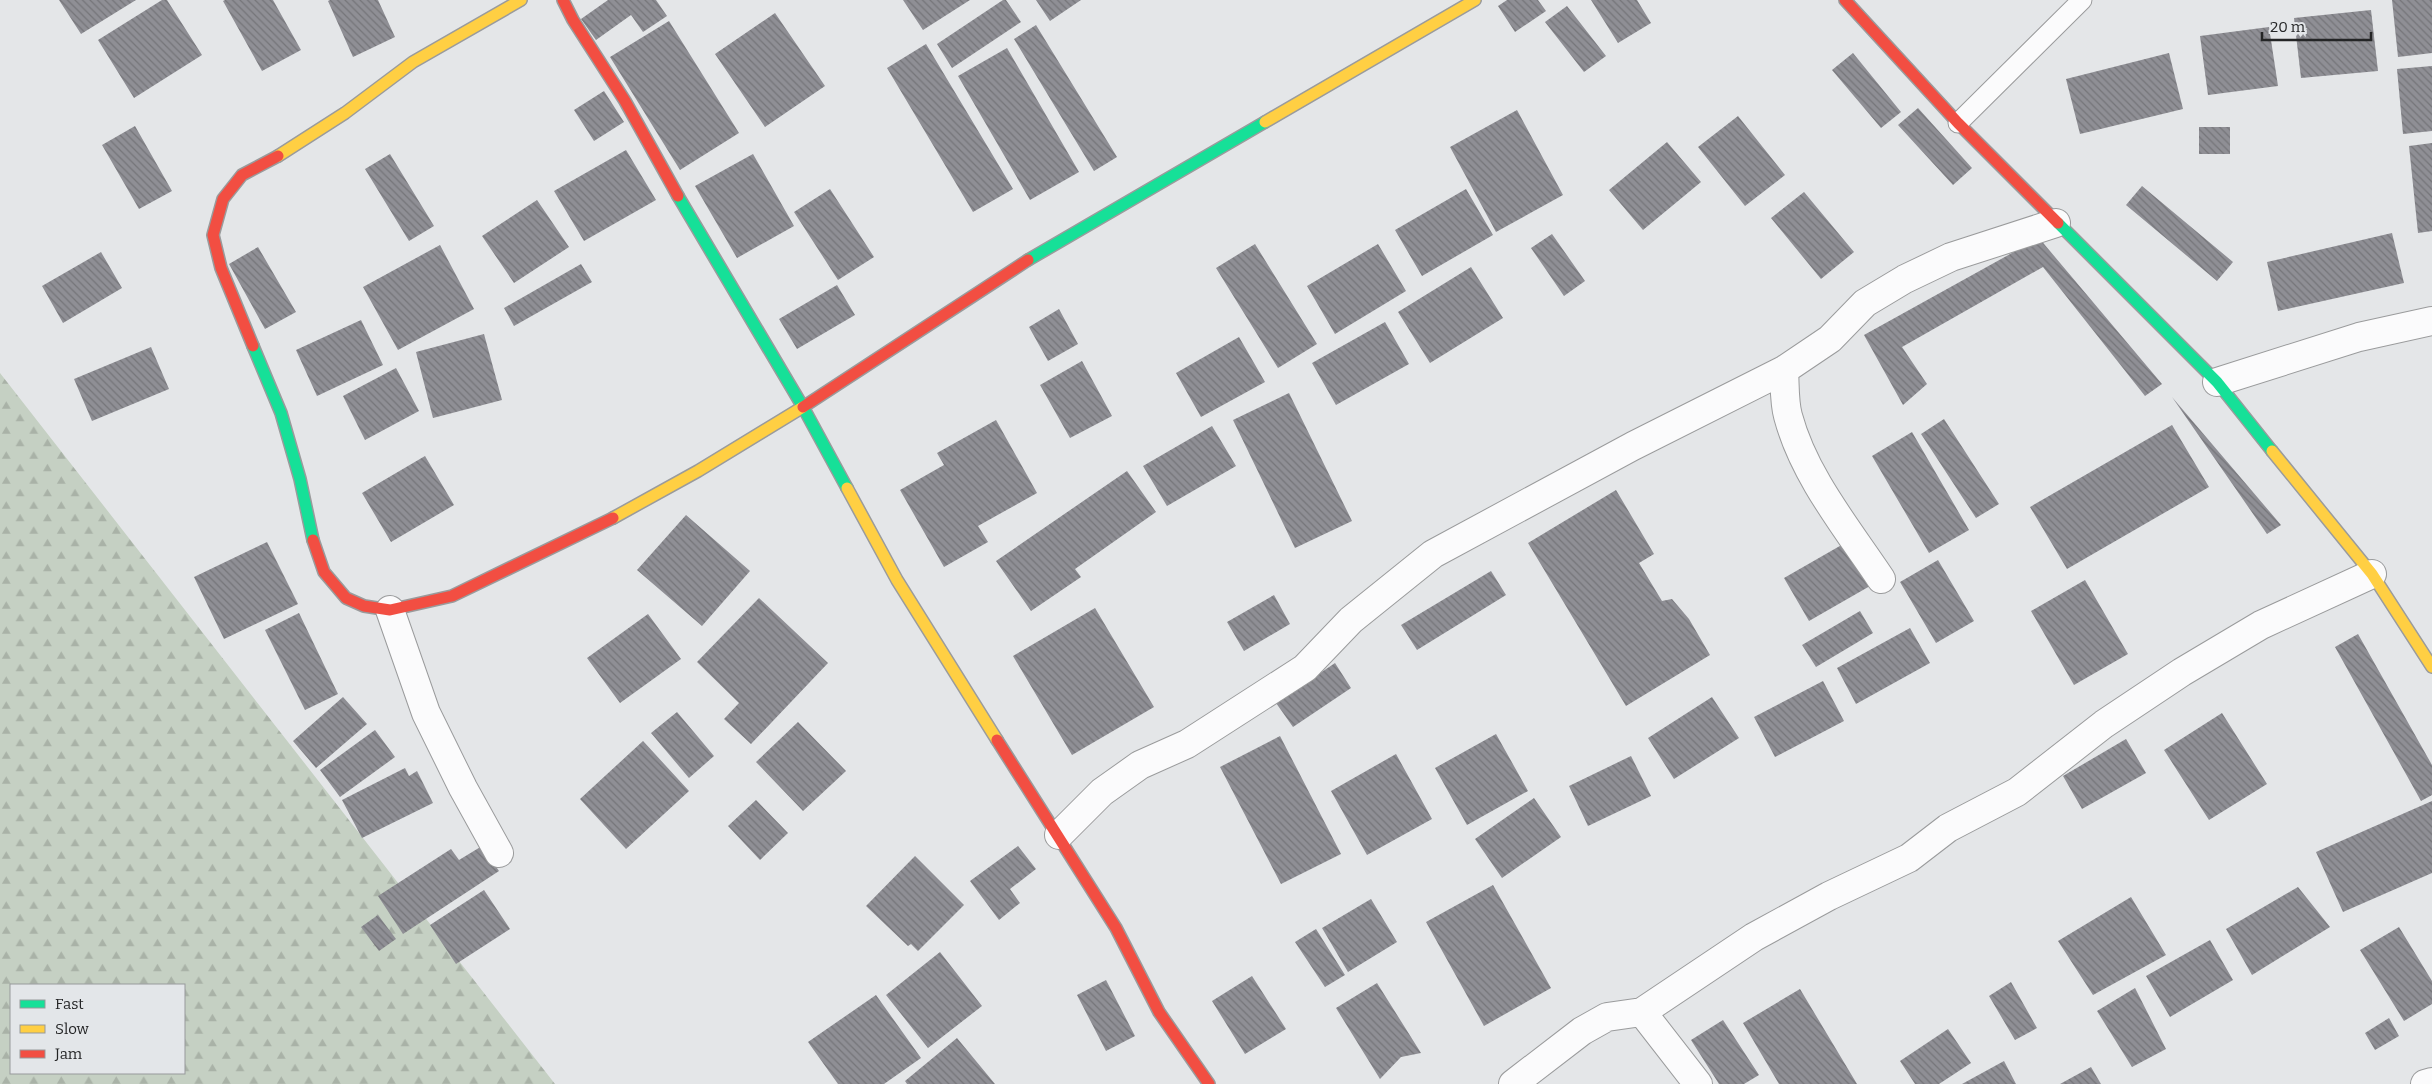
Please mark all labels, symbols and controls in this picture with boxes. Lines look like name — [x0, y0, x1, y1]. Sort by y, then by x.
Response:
scale bar — [2262, 10, 2371, 42]
text: 20 m — [2270, 18, 2306, 36]
legend — [10, 984, 185, 1074]
text: Fast — [55, 995, 84, 1013]
text: Slow — [55, 1020, 90, 1038]
text: Jam — [54, 1045, 83, 1063]

